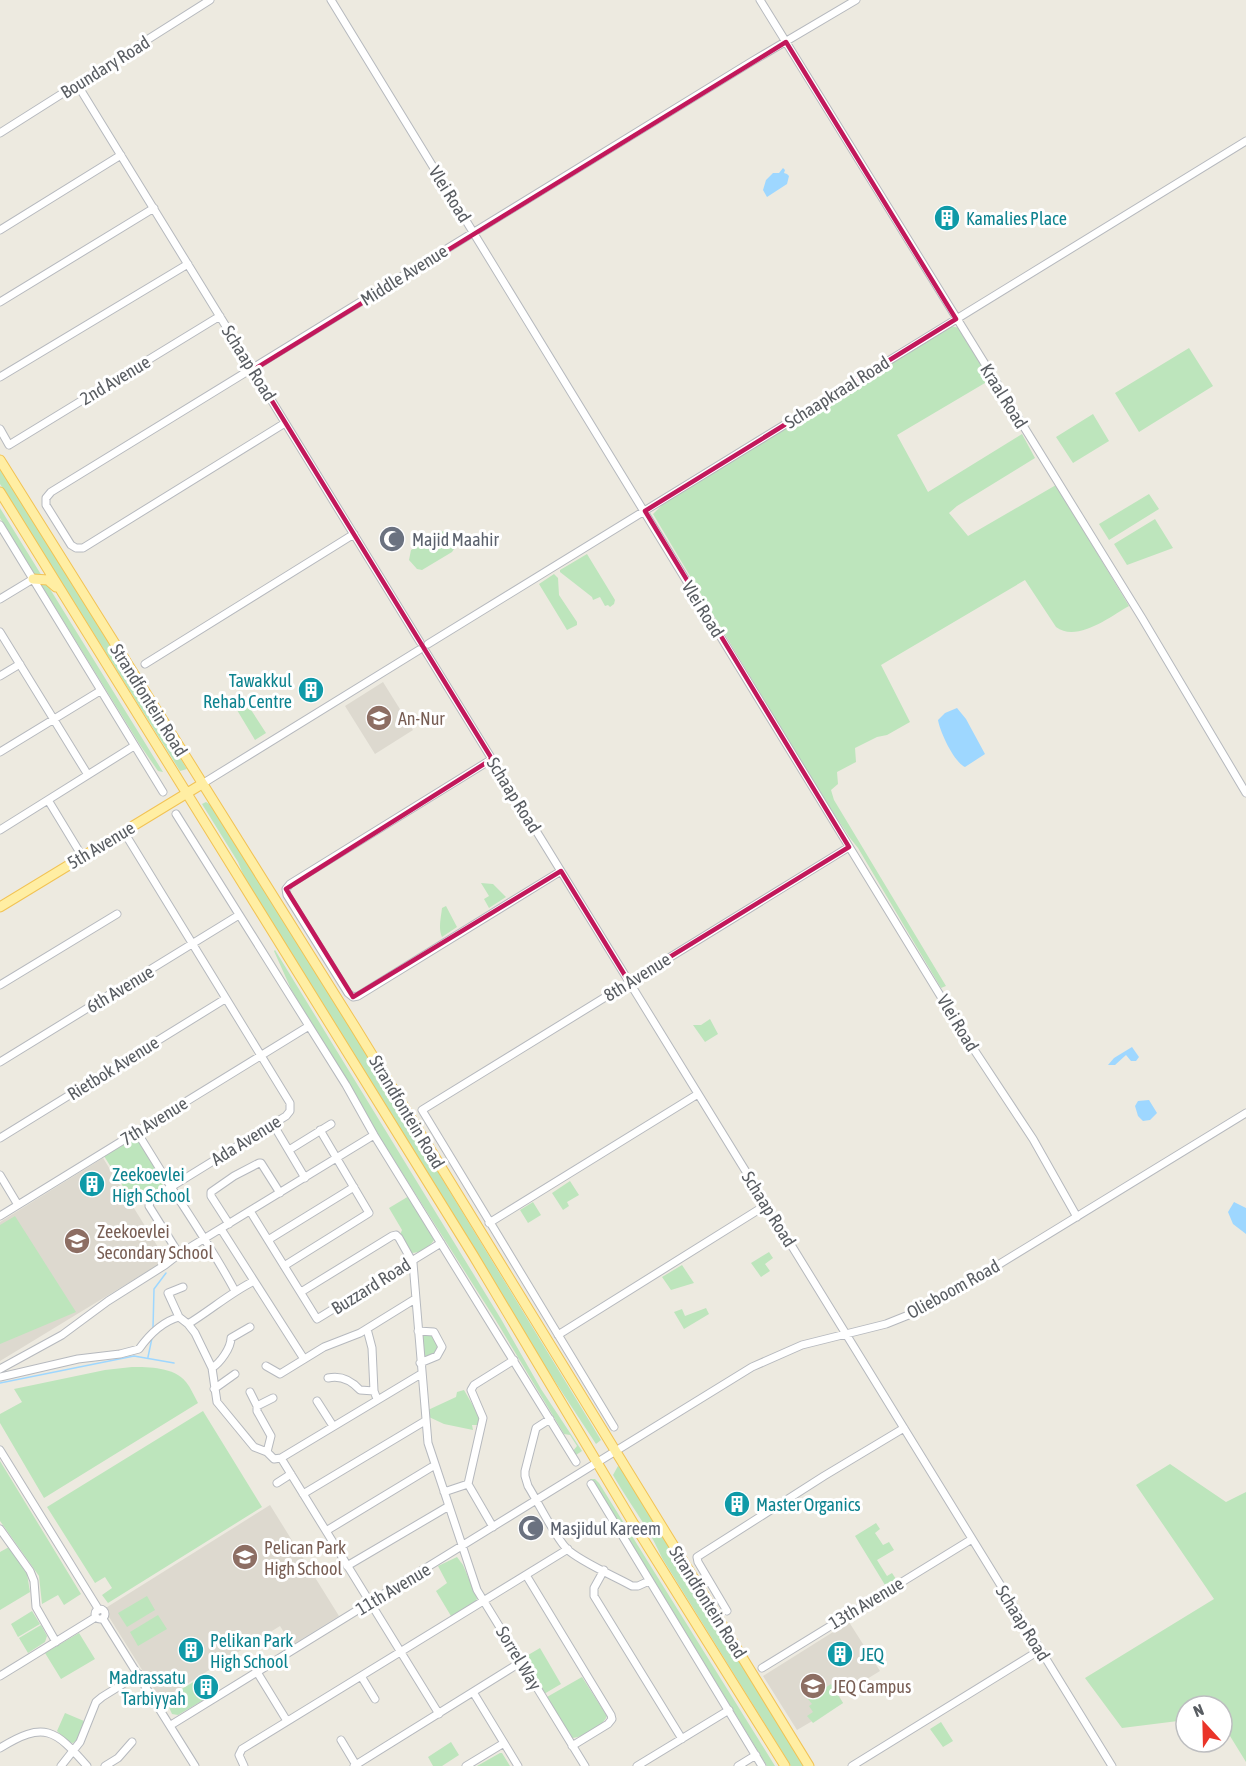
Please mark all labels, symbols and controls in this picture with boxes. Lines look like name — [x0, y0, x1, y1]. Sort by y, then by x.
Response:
street label: Boundary Road — [57, 31, 153, 103]
street label: Vlei Road — [425, 162, 475, 226]
building icon: Kamalies Place — [932, 203, 962, 233]
place label: Kamalies Place — [966, 208, 1067, 229]
street label: Middle Avenue — [357, 240, 451, 310]
street label: Schaap Road — [218, 321, 280, 405]
street label: 2nd Avenue — [76, 351, 154, 409]
street label: Schaapkraal Road — [781, 351, 893, 433]
street label: Kraal Road — [976, 360, 1032, 432]
mosque icon: Majid Maahir — [377, 524, 407, 554]
place label: Majid Maahir — [412, 529, 499, 550]
street label: Vlei Road — [678, 577, 728, 641]
street label: Strandfontein Road — [106, 640, 192, 760]
place label: Tawakkul Rehab Centre — [203, 670, 292, 712]
building icon: Tawakkul Rehab Centre — [296, 675, 326, 705]
school or university icon: An-Nur — [364, 703, 394, 733]
place label: An-Nur — [398, 708, 445, 729]
street label: Schaap Road — [483, 753, 545, 837]
street label: 5th Avenue — [64, 817, 138, 873]
street label: 8th Avenue — [600, 948, 674, 1006]
street label: 6th Avenue — [83, 961, 157, 1017]
street label: Vlei Road — [933, 991, 983, 1055]
street label: Rietbok Avenue — [63, 1032, 163, 1104]
street label: Strandfontein Road — [365, 1052, 449, 1172]
street label: 7th Avenue — [117, 1092, 191, 1150]
street label: Ada Avenue — [207, 1110, 285, 1170]
place label: Zeekoevlei High School — [112, 1164, 190, 1206]
street label: Schaap Road — [738, 1167, 800, 1251]
building icon: Zeekoevlei High School — [77, 1169, 107, 1199]
place label: Zeekoevlei Secondary School — [97, 1221, 213, 1263]
school or university icon: Zeekoevlei Secondary School — [62, 1226, 92, 1256]
street label: Buzzard Road — [328, 1253, 414, 1319]
street label: Olieboom Road — [903, 1255, 1003, 1323]
building icon: Master Organics — [722, 1489, 752, 1519]
place label: Master Organics — [756, 1494, 861, 1515]
mosque icon: Masjidul Kareem — [516, 1513, 546, 1543]
place label: Masjidul Kareem — [550, 1518, 661, 1539]
place label: Pelican Park High School — [264, 1537, 346, 1579]
school or university icon: Pelican Park High School — [230, 1542, 260, 1572]
street label: Strandfontein Road — [665, 1542, 751, 1662]
street label: 11th Avenue — [352, 1559, 434, 1619]
street label: 13th Avenue — [825, 1573, 907, 1633]
street label: Schaap Road — [992, 1581, 1054, 1665]
street label: Sorrel Way — [492, 1622, 546, 1694]
place label: Pelikan Park High School — [210, 1630, 293, 1672]
building icon: Pelikan Park High School — [176, 1635, 206, 1665]
building icon: JEQ — [825, 1639, 855, 1669]
place label: JEQ — [860, 1644, 884, 1665]
place label: Madrassatu Tarbiyyah — [109, 1667, 186, 1709]
school or university icon: JEQ Campus — [798, 1671, 828, 1701]
building icon: Madrassatu Tarbiyyah — [191, 1672, 221, 1702]
place label: JEQ Campus — [832, 1676, 911, 1697]
north arrow — [1174, 1694, 1234, 1754]
text: N — [1191, 1700, 1206, 1720]

